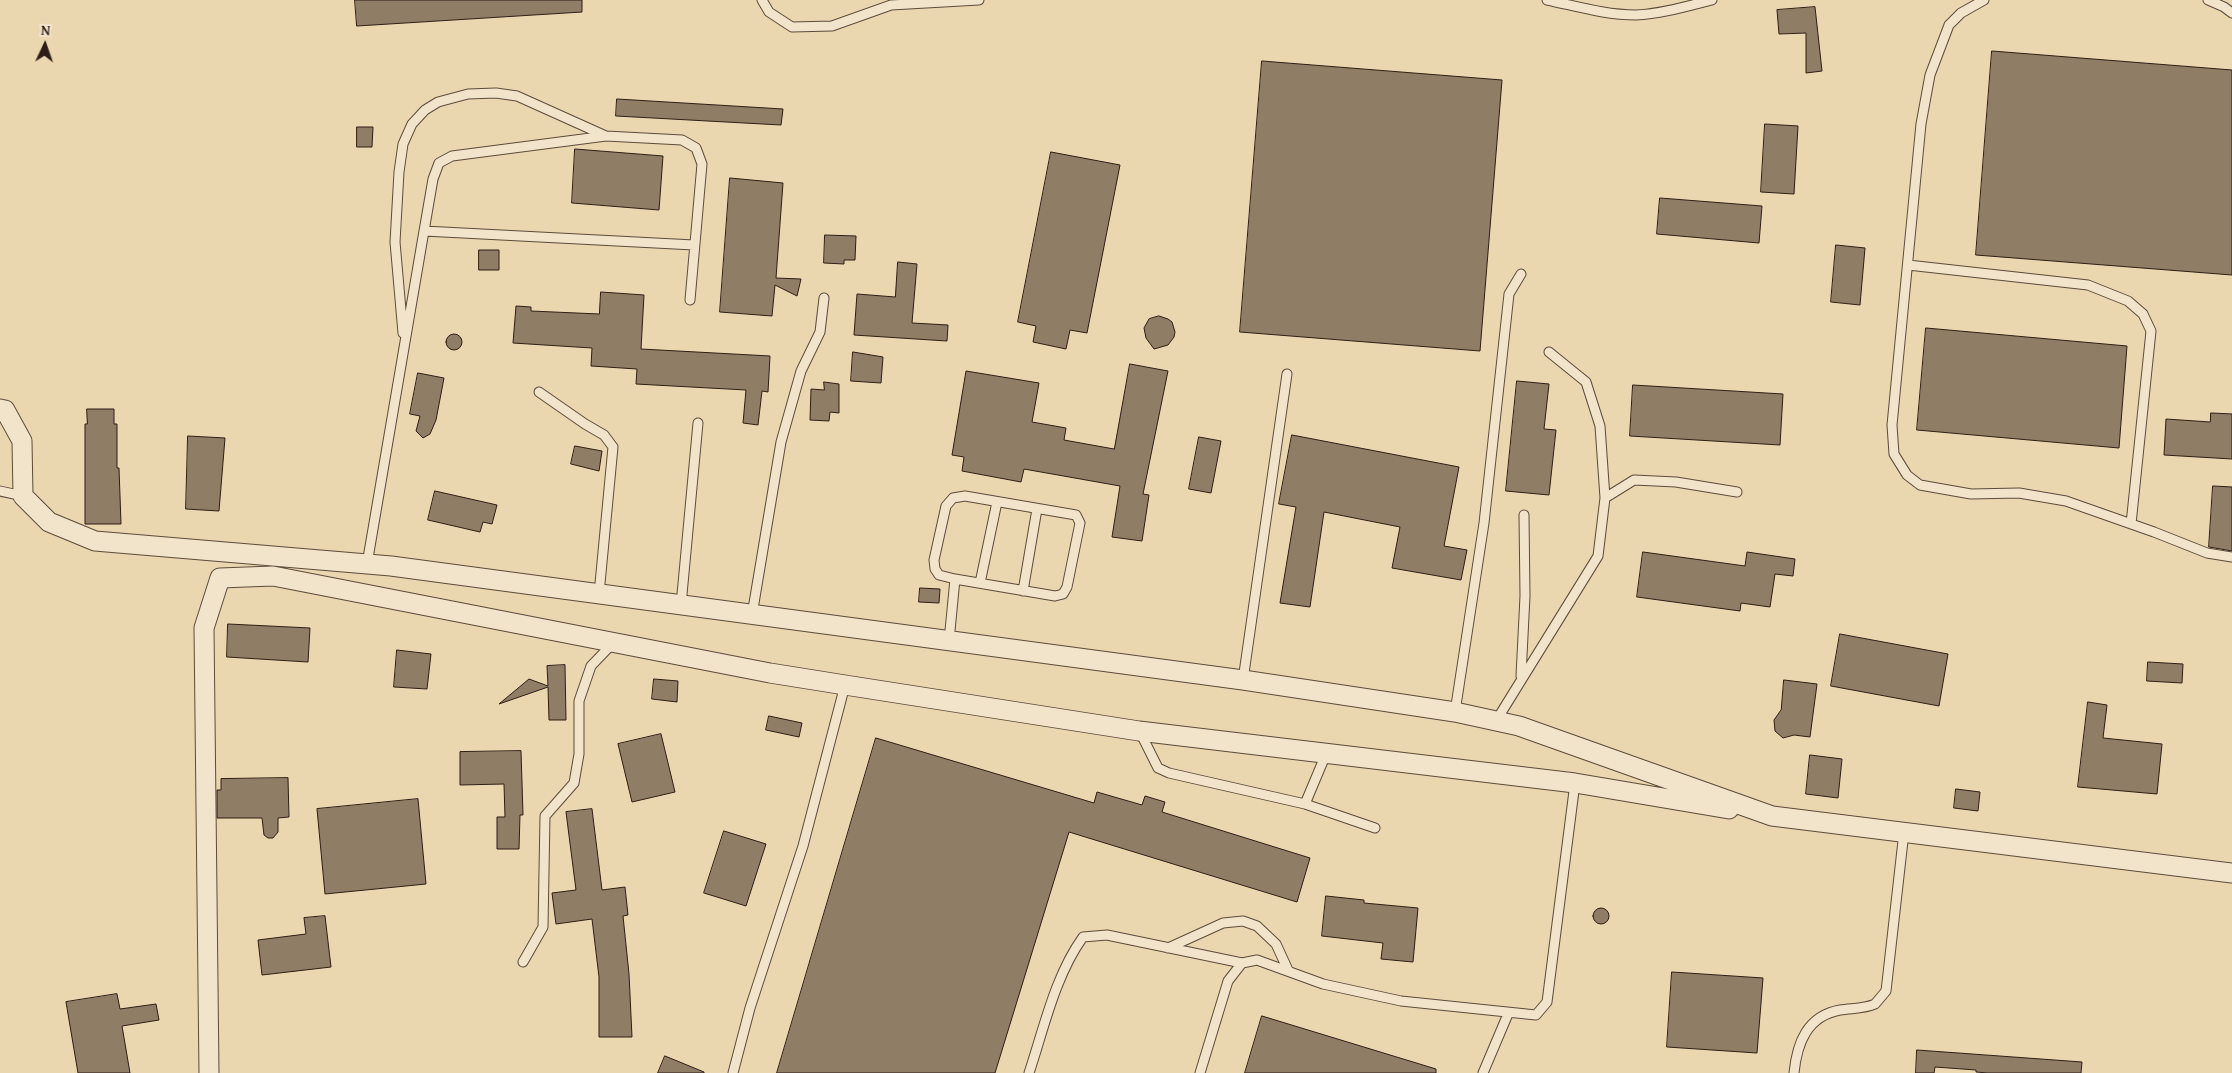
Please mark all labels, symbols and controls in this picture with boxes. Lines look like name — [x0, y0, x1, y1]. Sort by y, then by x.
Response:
north arrow — [20, 20, 70, 70]
text: N — [41, 20, 51, 40]

